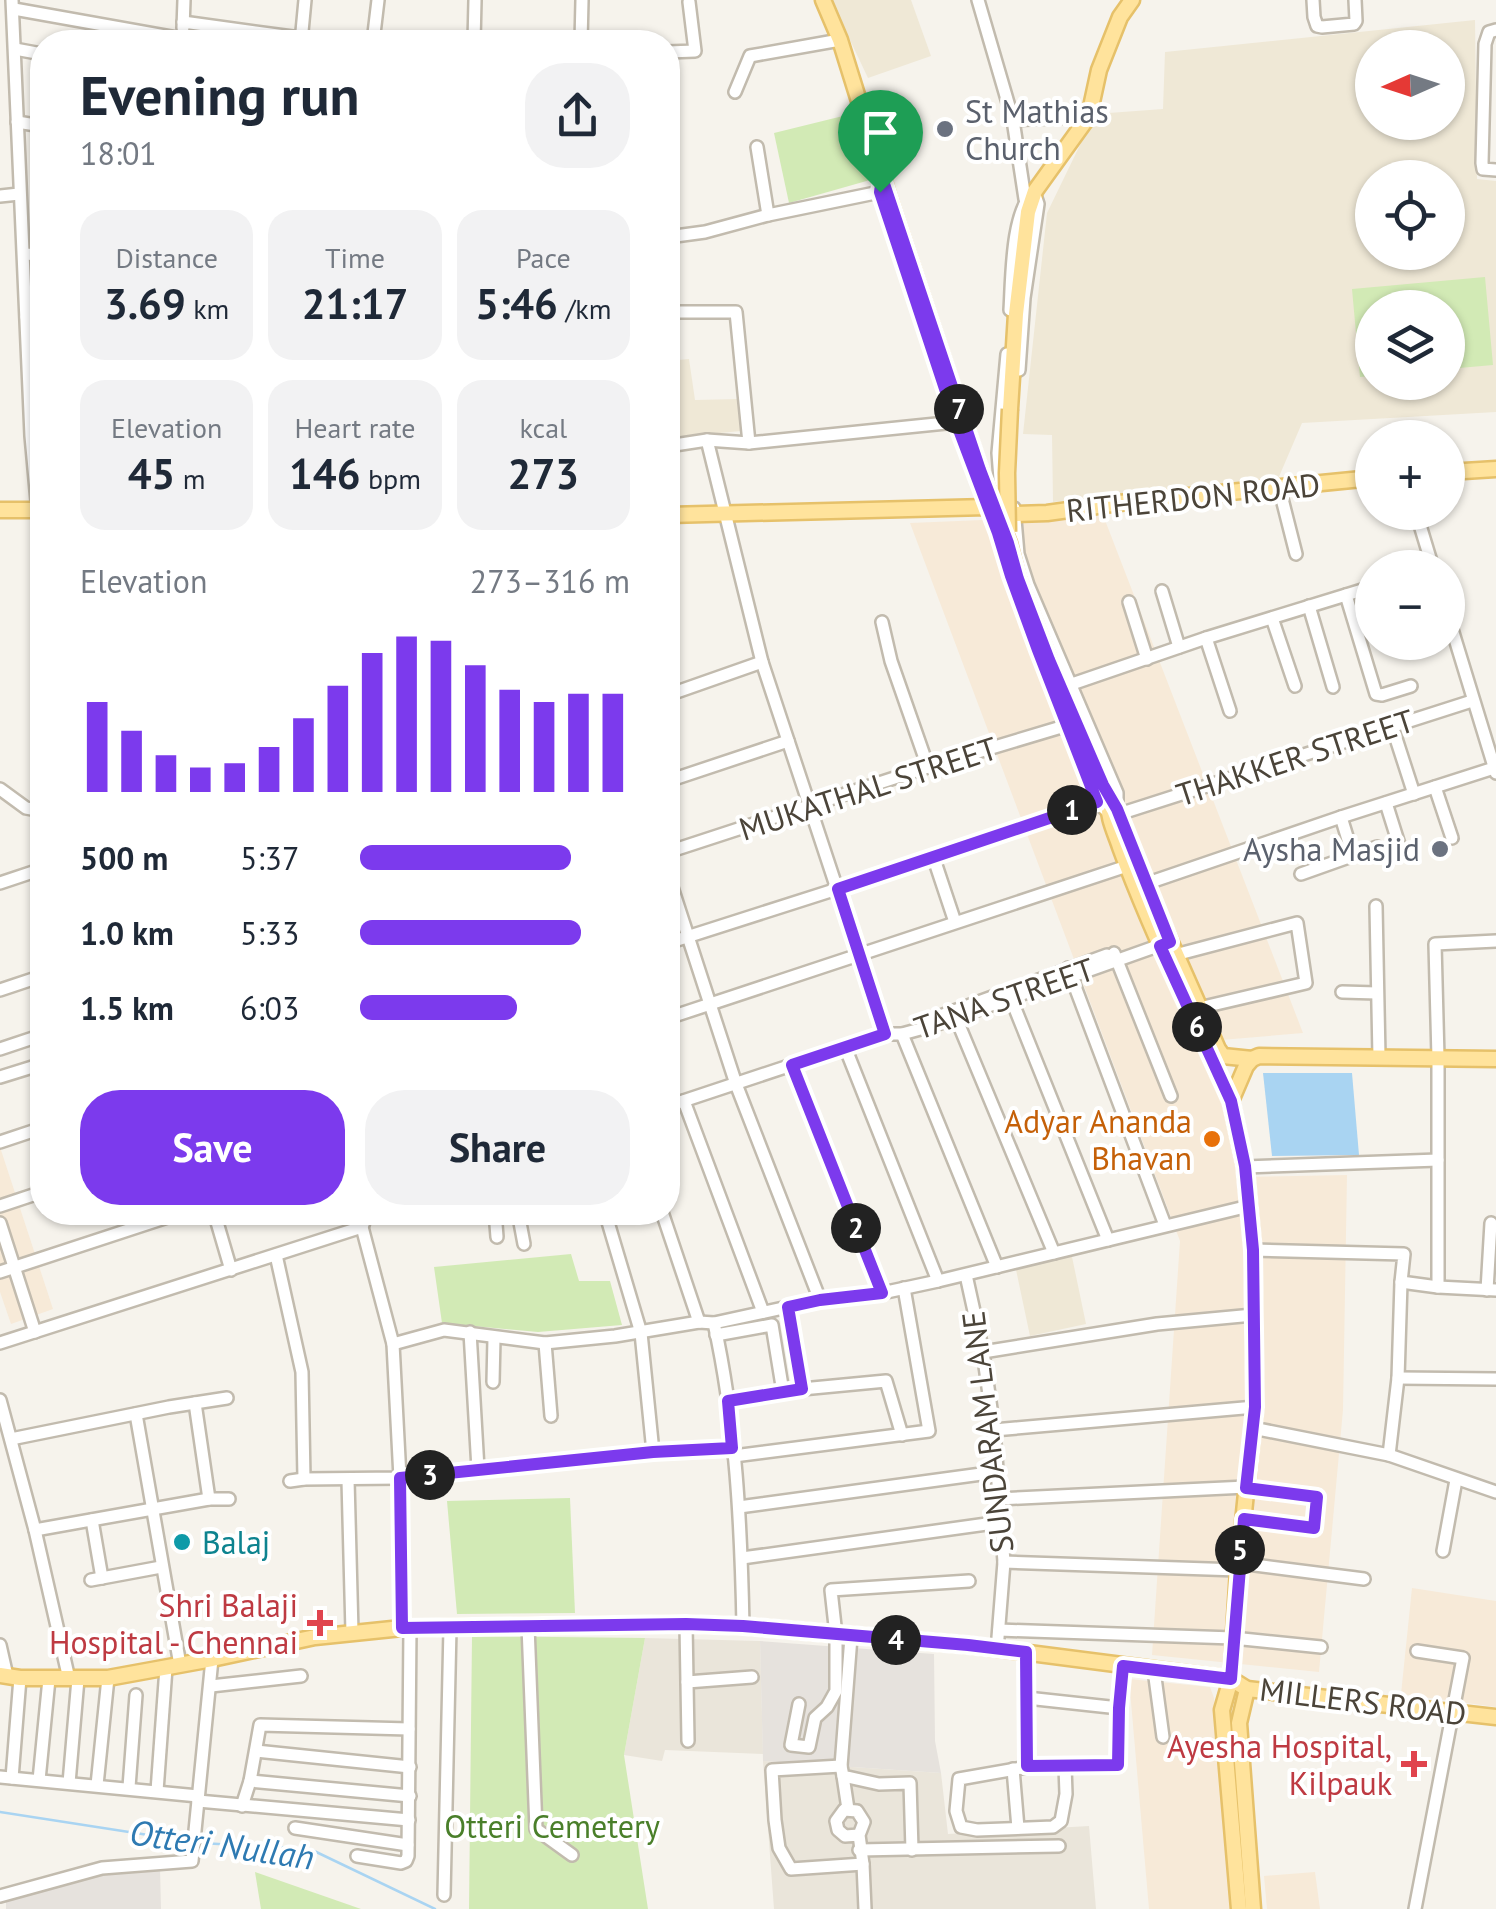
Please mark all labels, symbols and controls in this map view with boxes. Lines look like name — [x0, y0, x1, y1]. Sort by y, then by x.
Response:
north arrow — [1355, 30, 1465, 140]
map controls — [1355, 30, 1465, 660]
text: Evening run — [80, 59, 360, 130]
button: share — [525, 63, 630, 168]
pin — [838, 90, 923, 193]
place label: St Mathias Church — [965, 90, 1109, 169]
icon: arrive — [853, 105, 908, 160]
marker: St Mathias Church — [934, 118, 956, 140]
text: 18:01 — [80, 132, 157, 174]
button: locate — [1355, 160, 1465, 270]
text: Distance — [115, 239, 218, 276]
text: Time — [325, 239, 385, 276]
text: Pace — [516, 239, 571, 276]
text: 3.69 — [104, 276, 186, 331]
text: 21:17 — [302, 276, 408, 331]
text: 5:46 — [475, 276, 558, 331]
text: km — [186, 290, 229, 327]
text: /km — [558, 290, 611, 327]
button: layers — [1355, 290, 1465, 400]
pin: 7 — [934, 384, 984, 434]
text: 7 — [951, 390, 967, 427]
text: Elevation — [111, 409, 222, 446]
text: Heart rate — [294, 409, 416, 446]
text: kcal — [519, 409, 567, 446]
button: + — [1355, 420, 1465, 530]
text: 45 — [128, 446, 175, 501]
text: 146 — [289, 446, 360, 501]
text: 273 — [508, 446, 579, 501]
text: m — [175, 460, 206, 497]
text: bpm — [360, 460, 421, 497]
street label: RITHERDON ROAD — [1064, 463, 1322, 531]
button: − — [1355, 550, 1465, 660]
text: Elevation — [80, 560, 207, 602]
text: 273–316 m — [470, 560, 630, 602]
street label: THAKKER STREET — [1171, 699, 1419, 815]
street label: MUKATHAL STREET — [734, 726, 1003, 850]
pin: 1 — [1047, 785, 1097, 835]
text: 1 — [1064, 791, 1080, 828]
place label: Aysha Masjid — [1243, 828, 1420, 870]
text: 500 m — [80, 837, 168, 879]
text: 5:37 — [240, 837, 299, 879]
marker: Aysha Masjid — [1429, 838, 1451, 860]
text: 1.0 km — [80, 912, 174, 954]
text: 5:33 — [240, 912, 299, 954]
street label: TANA STREET — [908, 948, 1100, 1048]
text: 1.5 km — [80, 987, 174, 1029]
text: 6:03 — [240, 987, 299, 1029]
pin: 6 — [1172, 1002, 1222, 1052]
text: 6 — [1189, 1008, 1205, 1045]
button: Save — [80, 1090, 345, 1205]
button: Share — [365, 1090, 630, 1205]
place label: Adyar Ananda Bhavan — [1004, 1100, 1192, 1179]
marker: Adyar Ananda Bhavan — [1201, 1128, 1223, 1150]
pin: 2 — [831, 1203, 881, 1253]
text: 2 — [848, 1209, 864, 1246]
street label: SUNDARAM LANE — [951, 1309, 1023, 1555]
pin: 3 — [405, 1450, 455, 1500]
text: 3 — [422, 1456, 438, 1493]
place label: Balaj — [202, 1521, 270, 1563]
pin: 5 — [1215, 1525, 1265, 1575]
marker: Balaj — [171, 1531, 193, 1553]
text: 5 — [1232, 1531, 1248, 1568]
place label: Shri Balaji Hospital - Chennai — [49, 1584, 298, 1663]
marker: Shri Balaji Hospital - Chennai — [307, 1610, 333, 1636]
pin: 4 — [871, 1615, 921, 1665]
text: 4 — [888, 1621, 904, 1658]
street label: MILLERS ROAD — [1257, 1667, 1469, 1735]
place label: Ayesha Hospital, Kilpauk — [1167, 1725, 1393, 1804]
marker: Ayesha Hospital, Kilpauk — [1401, 1751, 1427, 1777]
park label: Otteri Cemetery — [444, 1805, 660, 1847]
water label: Otteri Nullah — [127, 1808, 317, 1880]

